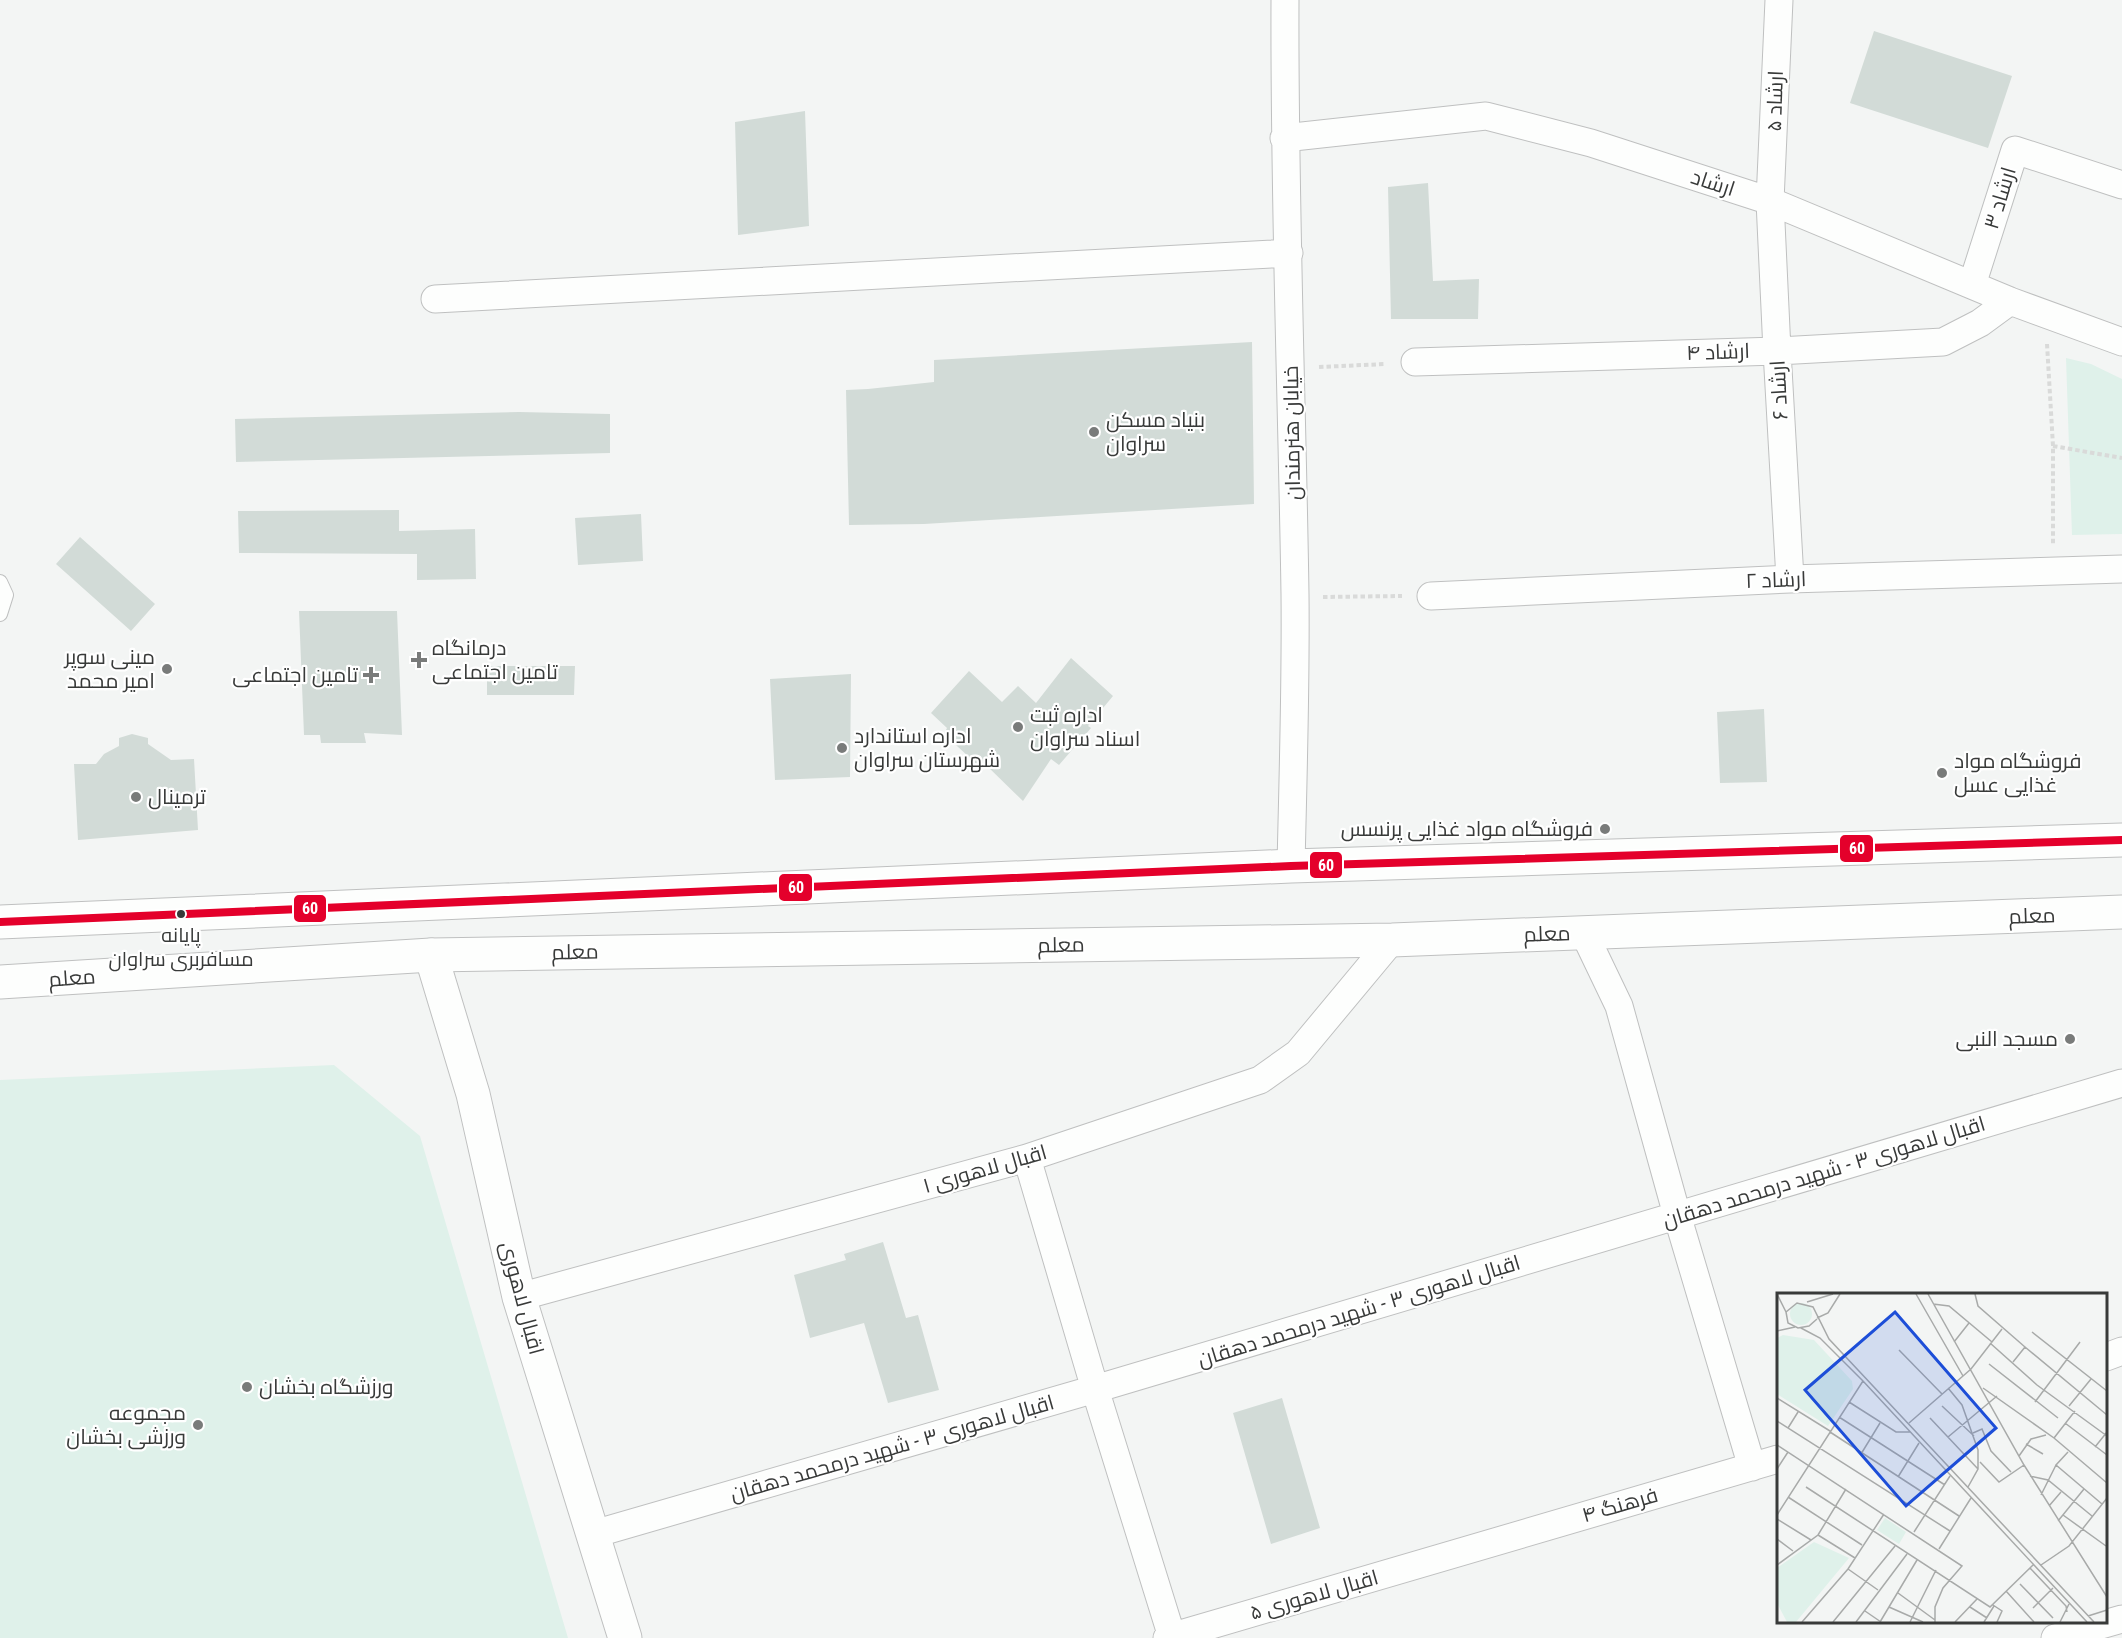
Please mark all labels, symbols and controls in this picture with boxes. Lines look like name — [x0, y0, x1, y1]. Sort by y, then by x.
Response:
street label: ارشاد ۵ — [1762, 70, 1788, 132]
street label: ارشاد ۳ — [1979, 164, 2021, 232]
street label: ارشاد — [1688, 165, 1738, 201]
street label: ارشاد ۴ — [1686, 339, 1750, 365]
street label: ارشاد ۶ — [1765, 360, 1793, 420]
street label: خیابان هنرمندان — [1279, 366, 1306, 500]
place label: بنیاد مسکن سراوان — [1106, 408, 1205, 457]
marker: بنیاد مسکن سراوان — [1087, 425, 1101, 439]
street label: ارشاد ۲ — [1745, 567, 1807, 593]
place label: درمانگاه تامین اجتماعی — [432, 636, 558, 685]
place label: مینی سوپر امیر محمد — [63, 645, 155, 693]
marker: درمانگاه تامین اجتماعی — [410, 651, 428, 669]
marker: مینی سوپر امیر محمد — [160, 662, 174, 676]
place label: تامین اجتماعی — [232, 663, 358, 688]
marker: تامین اجتماعی — [362, 666, 380, 684]
place label: اداره ثبت اسناد سراوان — [1030, 703, 1140, 752]
marker: اداره ثبت اسناد سراوان — [1011, 720, 1025, 734]
place label: اداره استاندارد شهرستان سراوان — [854, 724, 1000, 773]
marker: اداره استاندارد شهرستان سراوان — [835, 741, 849, 755]
place label: فروشگاه مواد غذایی عسل — [1954, 749, 2081, 798]
marker: فروشگاه مواد غذایی عسل — [1935, 766, 1949, 780]
place label: ترمینال — [148, 785, 206, 810]
marker: ترمینال — [129, 790, 143, 804]
place label: فروشگاه مواد غذایی پرنسس — [1341, 817, 1593, 843]
marker: فروشگاه مواد غذایی پرنسس — [1598, 822, 1612, 836]
line badge: 60 — [1839, 834, 1874, 863]
text: 60 — [1849, 839, 1865, 858]
line badge: 60 — [1309, 851, 1343, 879]
text: 60 — [1318, 856, 1334, 875]
line badge: 60 — [778, 873, 813, 902]
text: 60 — [788, 878, 804, 897]
line badge: 60 — [293, 894, 327, 923]
text: 60 — [302, 899, 318, 918]
street label: معلم — [2008, 903, 2056, 931]
marker: پایانه مسافربری سراوان — [175, 908, 187, 920]
street label: معلم — [1523, 921, 1571, 949]
place label: پایانه مسافربری سراوان — [108, 923, 254, 972]
street label: معلم — [1037, 933, 1085, 959]
street label: معلم — [551, 940, 599, 966]
street label: معلم — [48, 964, 96, 994]
place label: مسجد النبی — [1955, 1027, 2058, 1052]
marker: مسجد النبی — [2063, 1032, 2077, 1046]
street label: اقبال لاهوری ۳ - شهید درمحمد دهقان — [1660, 1111, 1989, 1234]
street label: اقبال لاهوری ۱ — [920, 1140, 1050, 1199]
street label: اقبال لاهوری — [494, 1239, 549, 1358]
street label: اقبال لاهوری ۳ - شهید درمحمد دهقان — [1195, 1250, 1524, 1373]
inset map — [1777, 1293, 2107, 1623]
place label: ورزشگاه بخشان — [259, 1375, 394, 1400]
marker: ورزشگاه بخشان — [240, 1380, 254, 1394]
street label: اقبال لاهوری ۳ - شهید درمحمد دهقان — [727, 1390, 1057, 1507]
place label: مجموعه ورزشی بخشان — [66, 1401, 186, 1450]
marker: مجموعه ورزشی بخشان — [191, 1418, 205, 1432]
street label: فرهنگ ۴ — [1579, 1483, 1661, 1527]
street label: اقبال لاهوری ۵ — [1247, 1565, 1381, 1626]

